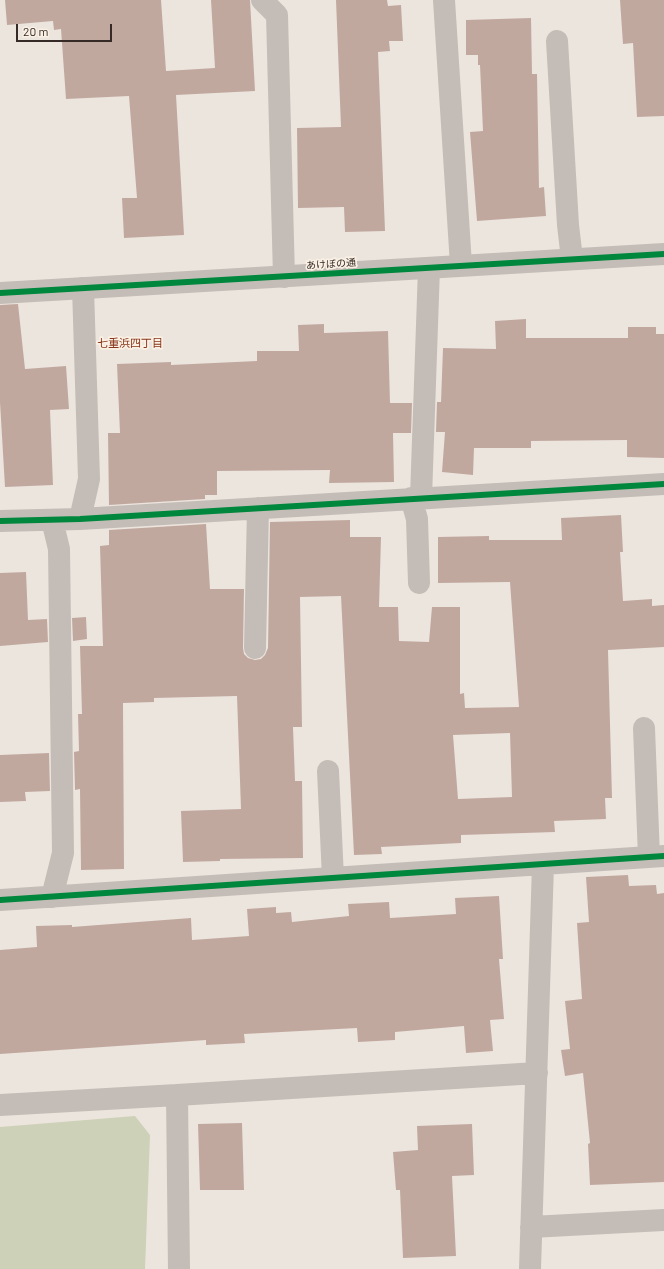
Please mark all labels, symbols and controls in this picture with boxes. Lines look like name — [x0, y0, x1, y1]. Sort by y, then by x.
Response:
scale bar — [18, 16, 114, 42]
text: 20 m — [23, 24, 49, 38]
street label: あけぼの通 — [306, 256, 356, 272]
district label: 七重浜四丁目 — [97, 336, 163, 350]

